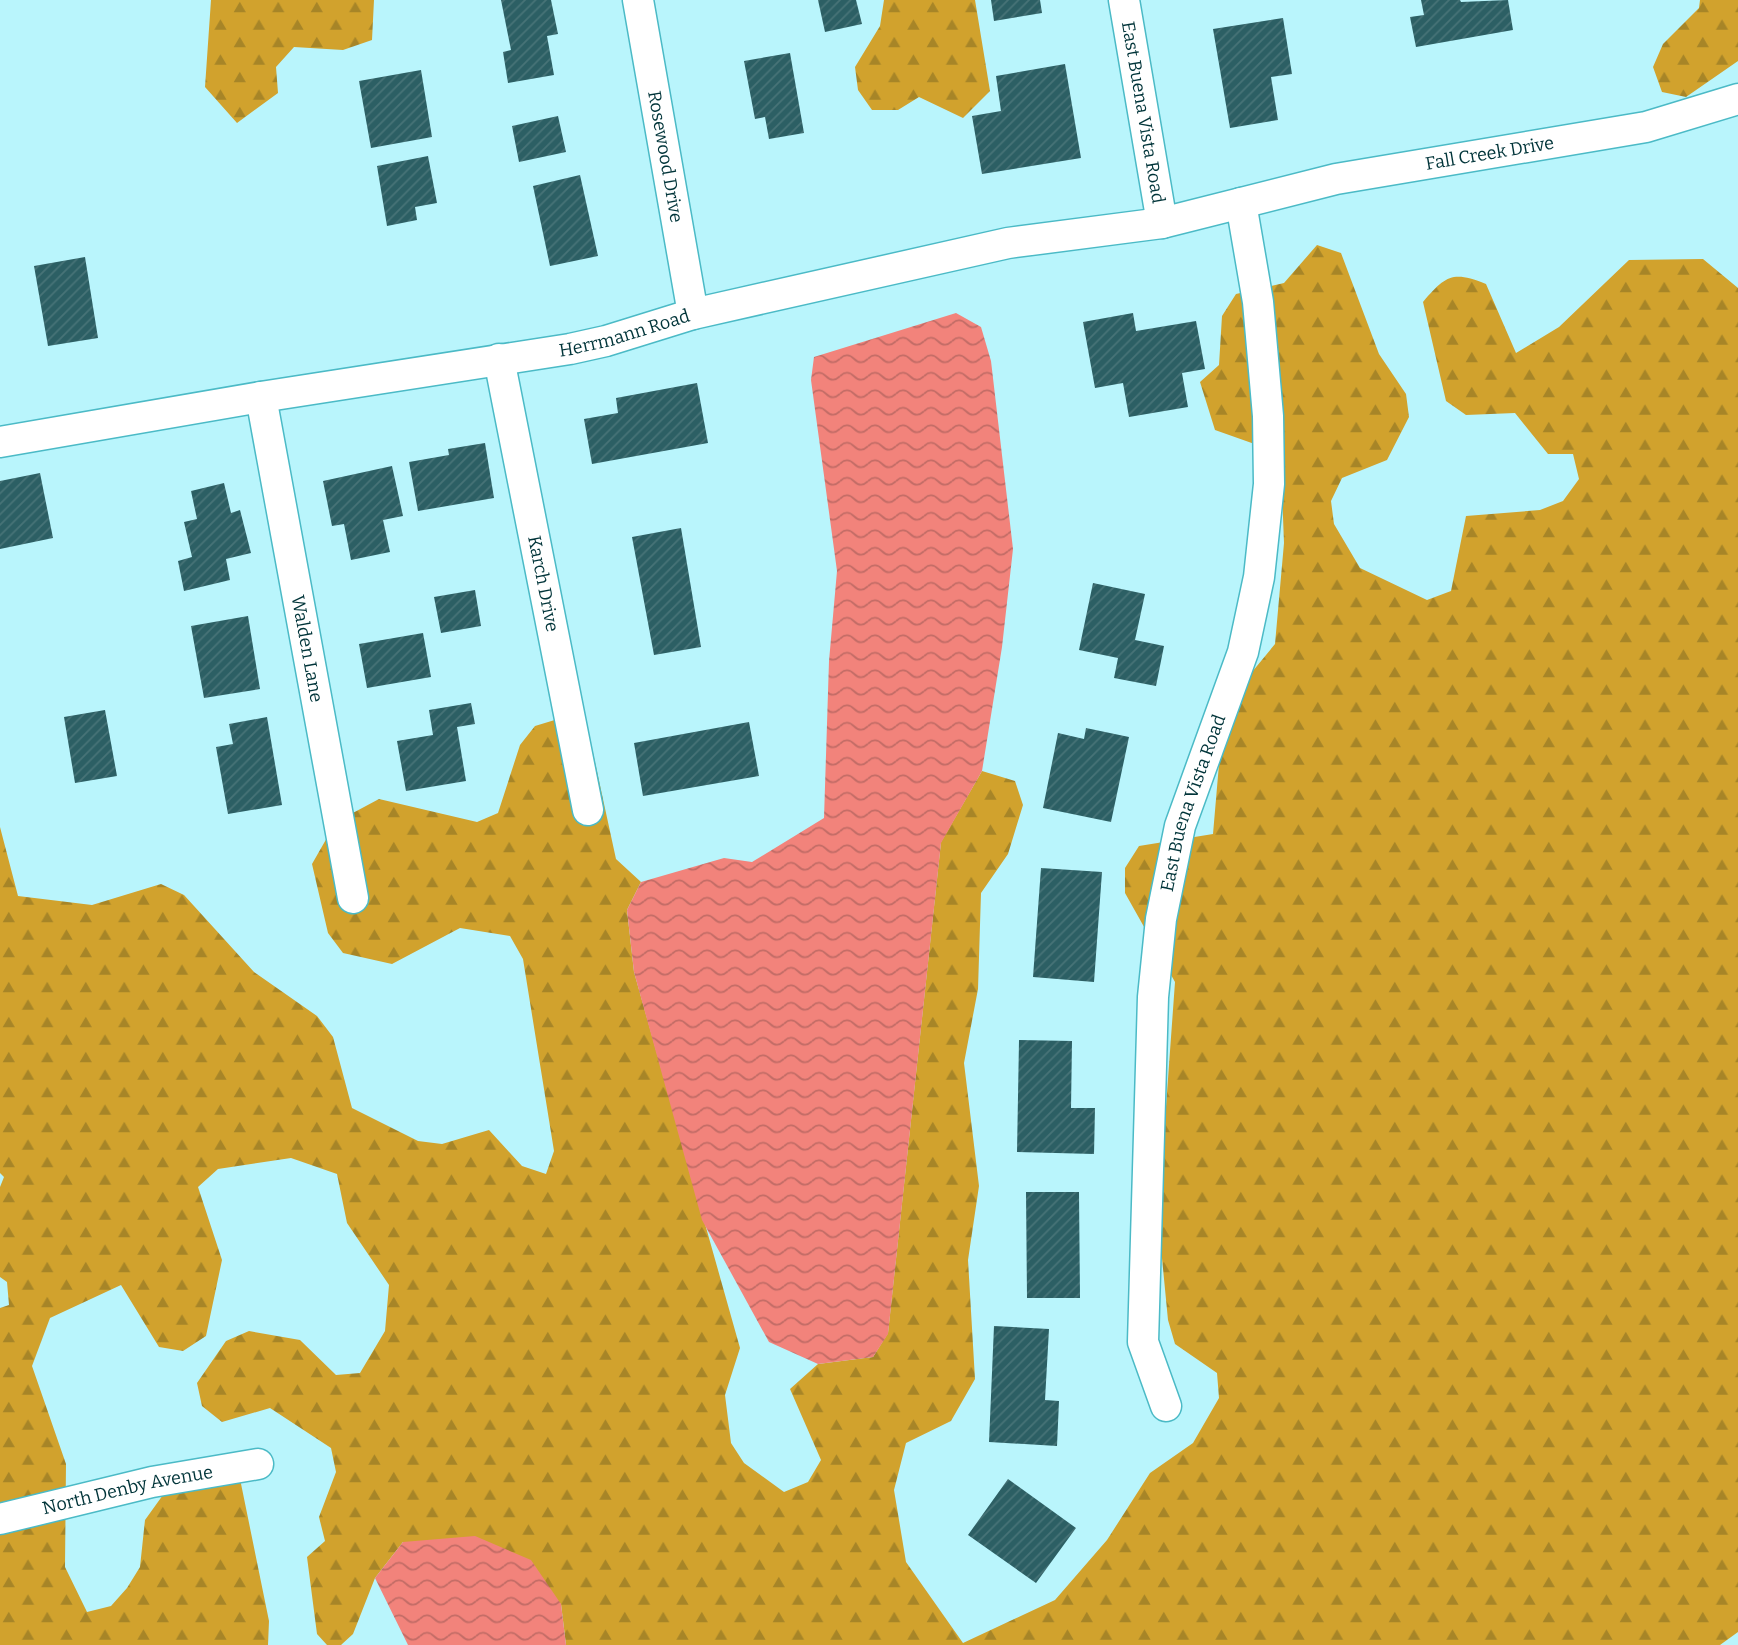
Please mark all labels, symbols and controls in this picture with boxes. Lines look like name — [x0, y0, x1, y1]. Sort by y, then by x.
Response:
street label: East Buena Vista Road — [1117, 20, 1170, 205]
street label: Rosewood Drive — [643, 89, 688, 224]
street label: Fall Creek Drive — [1424, 132, 1556, 175]
street label: Herrmann Road — [557, 305, 693, 362]
street label: Karch Drive — [523, 534, 564, 634]
street label: Walden Lane — [287, 594, 328, 704]
street label: East Buena Vista Road — [1156, 711, 1231, 894]
street label: North Denby Avenue — [40, 1461, 215, 1519]

